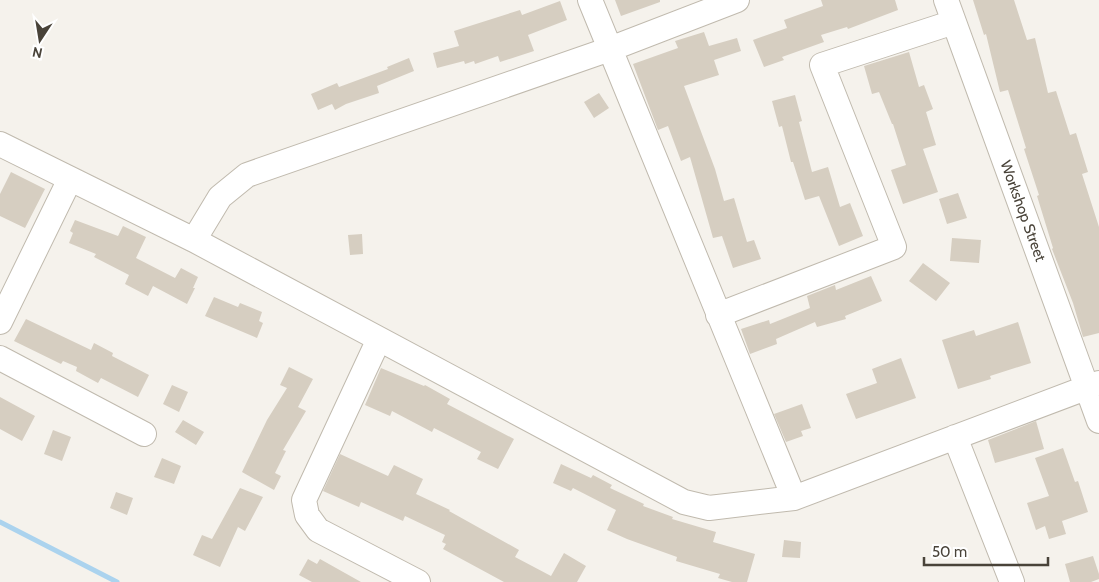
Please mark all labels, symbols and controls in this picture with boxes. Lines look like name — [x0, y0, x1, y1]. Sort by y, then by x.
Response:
north arrow — [15, 15, 65, 65]
text: N — [31, 43, 44, 63]
street label: Workshop Street — [996, 158, 1050, 264]
scale bar — [924, 534, 1048, 566]
text: 50 m — [932, 543, 967, 561]

